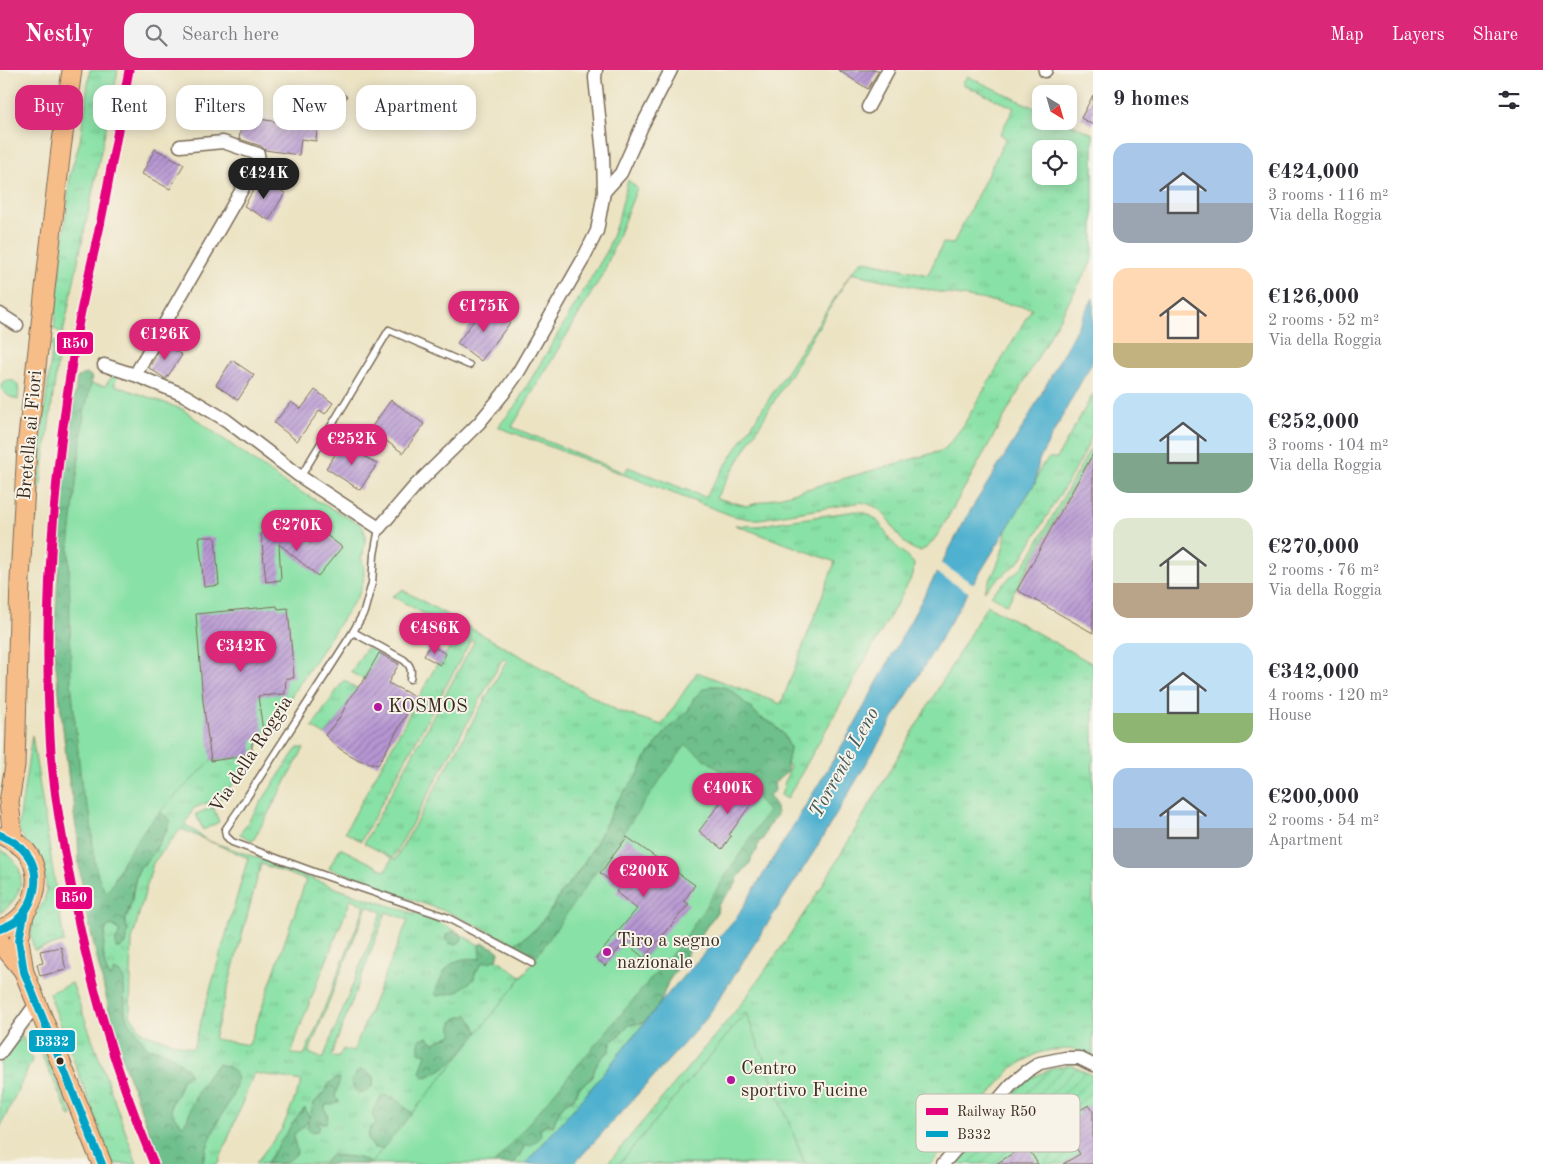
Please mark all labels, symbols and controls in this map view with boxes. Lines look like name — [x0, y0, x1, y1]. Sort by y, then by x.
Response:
search box — [124, 13, 474, 58]
icon: search — [142, 21, 170, 49]
text: Nestly — [25, 23, 94, 47]
text: Search here — [182, 26, 279, 45]
text: Map — [1330, 26, 1364, 44]
text: Layers — [1392, 26, 1444, 44]
text: Share — [1472, 26, 1518, 44]
chip: Buy — [15, 85, 83, 130]
chip: Rent — [93, 85, 166, 130]
chip: Filters — [176, 85, 263, 130]
chip: New — [273, 85, 346, 130]
chip: Apartment — [356, 85, 476, 130]
north arrow — [1032, 85, 1078, 130]
map controls — [1032, 85, 1077, 185]
icon: filters — [1495, 86, 1523, 114]
text: 9 homes — [1113, 89, 1189, 110]
button: locate — [1032, 140, 1077, 185]
pin: €424K — [229, 158, 299, 200]
text: €424,000 — [1268, 162, 1359, 183]
icon: home — [1153, 163, 1213, 223]
text: €424K — [239, 166, 289, 182]
text: 3 rooms · 116 m² — [1268, 188, 1388, 204]
text: Via della Roggia — [1268, 208, 1382, 224]
text: €126,000 — [1268, 287, 1359, 308]
icon: home — [1153, 288, 1213, 348]
pin: €175K — [449, 290, 519, 333]
text: €175K — [459, 299, 509, 315]
text: 2 rooms · 52 m² — [1268, 313, 1379, 329]
pin: €126K — [130, 318, 200, 361]
text: €126K — [140, 327, 190, 343]
line badge: R50 — [56, 331, 94, 355]
text: Via della Roggia — [1268, 333, 1382, 349]
text: R50 — [62, 337, 88, 351]
street label: Bretella ai Fiori — [16, 369, 46, 501]
text: €252,000 — [1268, 412, 1359, 433]
icon: home — [1153, 413, 1213, 473]
pin: €252K — [317, 424, 387, 466]
text: €252K — [327, 432, 377, 448]
text: 3 rooms · 104 m² — [1268, 438, 1388, 454]
text: Via della Roggia — [1268, 458, 1382, 474]
pin: €270K — [262, 510, 332, 552]
text: €270K — [272, 518, 322, 534]
text: €270,000 — [1268, 537, 1359, 558]
icon: home — [1153, 538, 1213, 598]
text: 2 rooms · 76 m² — [1268, 563, 1379, 579]
text: Via della Roggia — [1268, 583, 1382, 599]
pin: €486K — [400, 612, 470, 655]
text: €486K — [410, 621, 460, 637]
pin: €342K — [206, 630, 276, 673]
text: €342K — [216, 639, 266, 655]
text: €342,000 — [1268, 662, 1359, 683]
icon: home — [1153, 663, 1213, 723]
text: 4 rooms · 120 m² — [1268, 688, 1388, 704]
street label: Via della Roggia — [207, 693, 297, 817]
place label: KOSMOS — [388, 698, 468, 717]
marker: KOSMOS — [372, 701, 384, 713]
water label: Torrente Leno — [807, 705, 883, 821]
text: House — [1268, 708, 1311, 724]
pin: €400K — [693, 772, 763, 815]
text: €400K — [703, 781, 753, 797]
text: €200,000 — [1268, 787, 1359, 808]
icon: home — [1153, 788, 1213, 848]
text: 2 rooms · 54 m² — [1268, 813, 1379, 829]
text: Apartment — [1268, 833, 1343, 849]
pin: €200K — [609, 856, 679, 898]
text: €200K — [619, 864, 669, 880]
line badge: R50 — [55, 886, 93, 910]
text: R50 — [61, 891, 87, 905]
place label: Tiro a segno nazionale — [617, 932, 720, 973]
marker: Tiro a segno nazionale — [601, 946, 613, 958]
line badge: B332 — [28, 1029, 76, 1053]
text: B332 — [35, 1035, 69, 1049]
unlabelled marker — [55, 1056, 65, 1066]
place label: Centro sportivo Fucine — [741, 1060, 867, 1101]
marker: Centro sportivo Fucine — [725, 1074, 737, 1086]
legend — [916, 1094, 1080, 1152]
text: Railway R50 — [957, 1105, 1036, 1119]
text: B332 — [957, 1128, 991, 1142]

